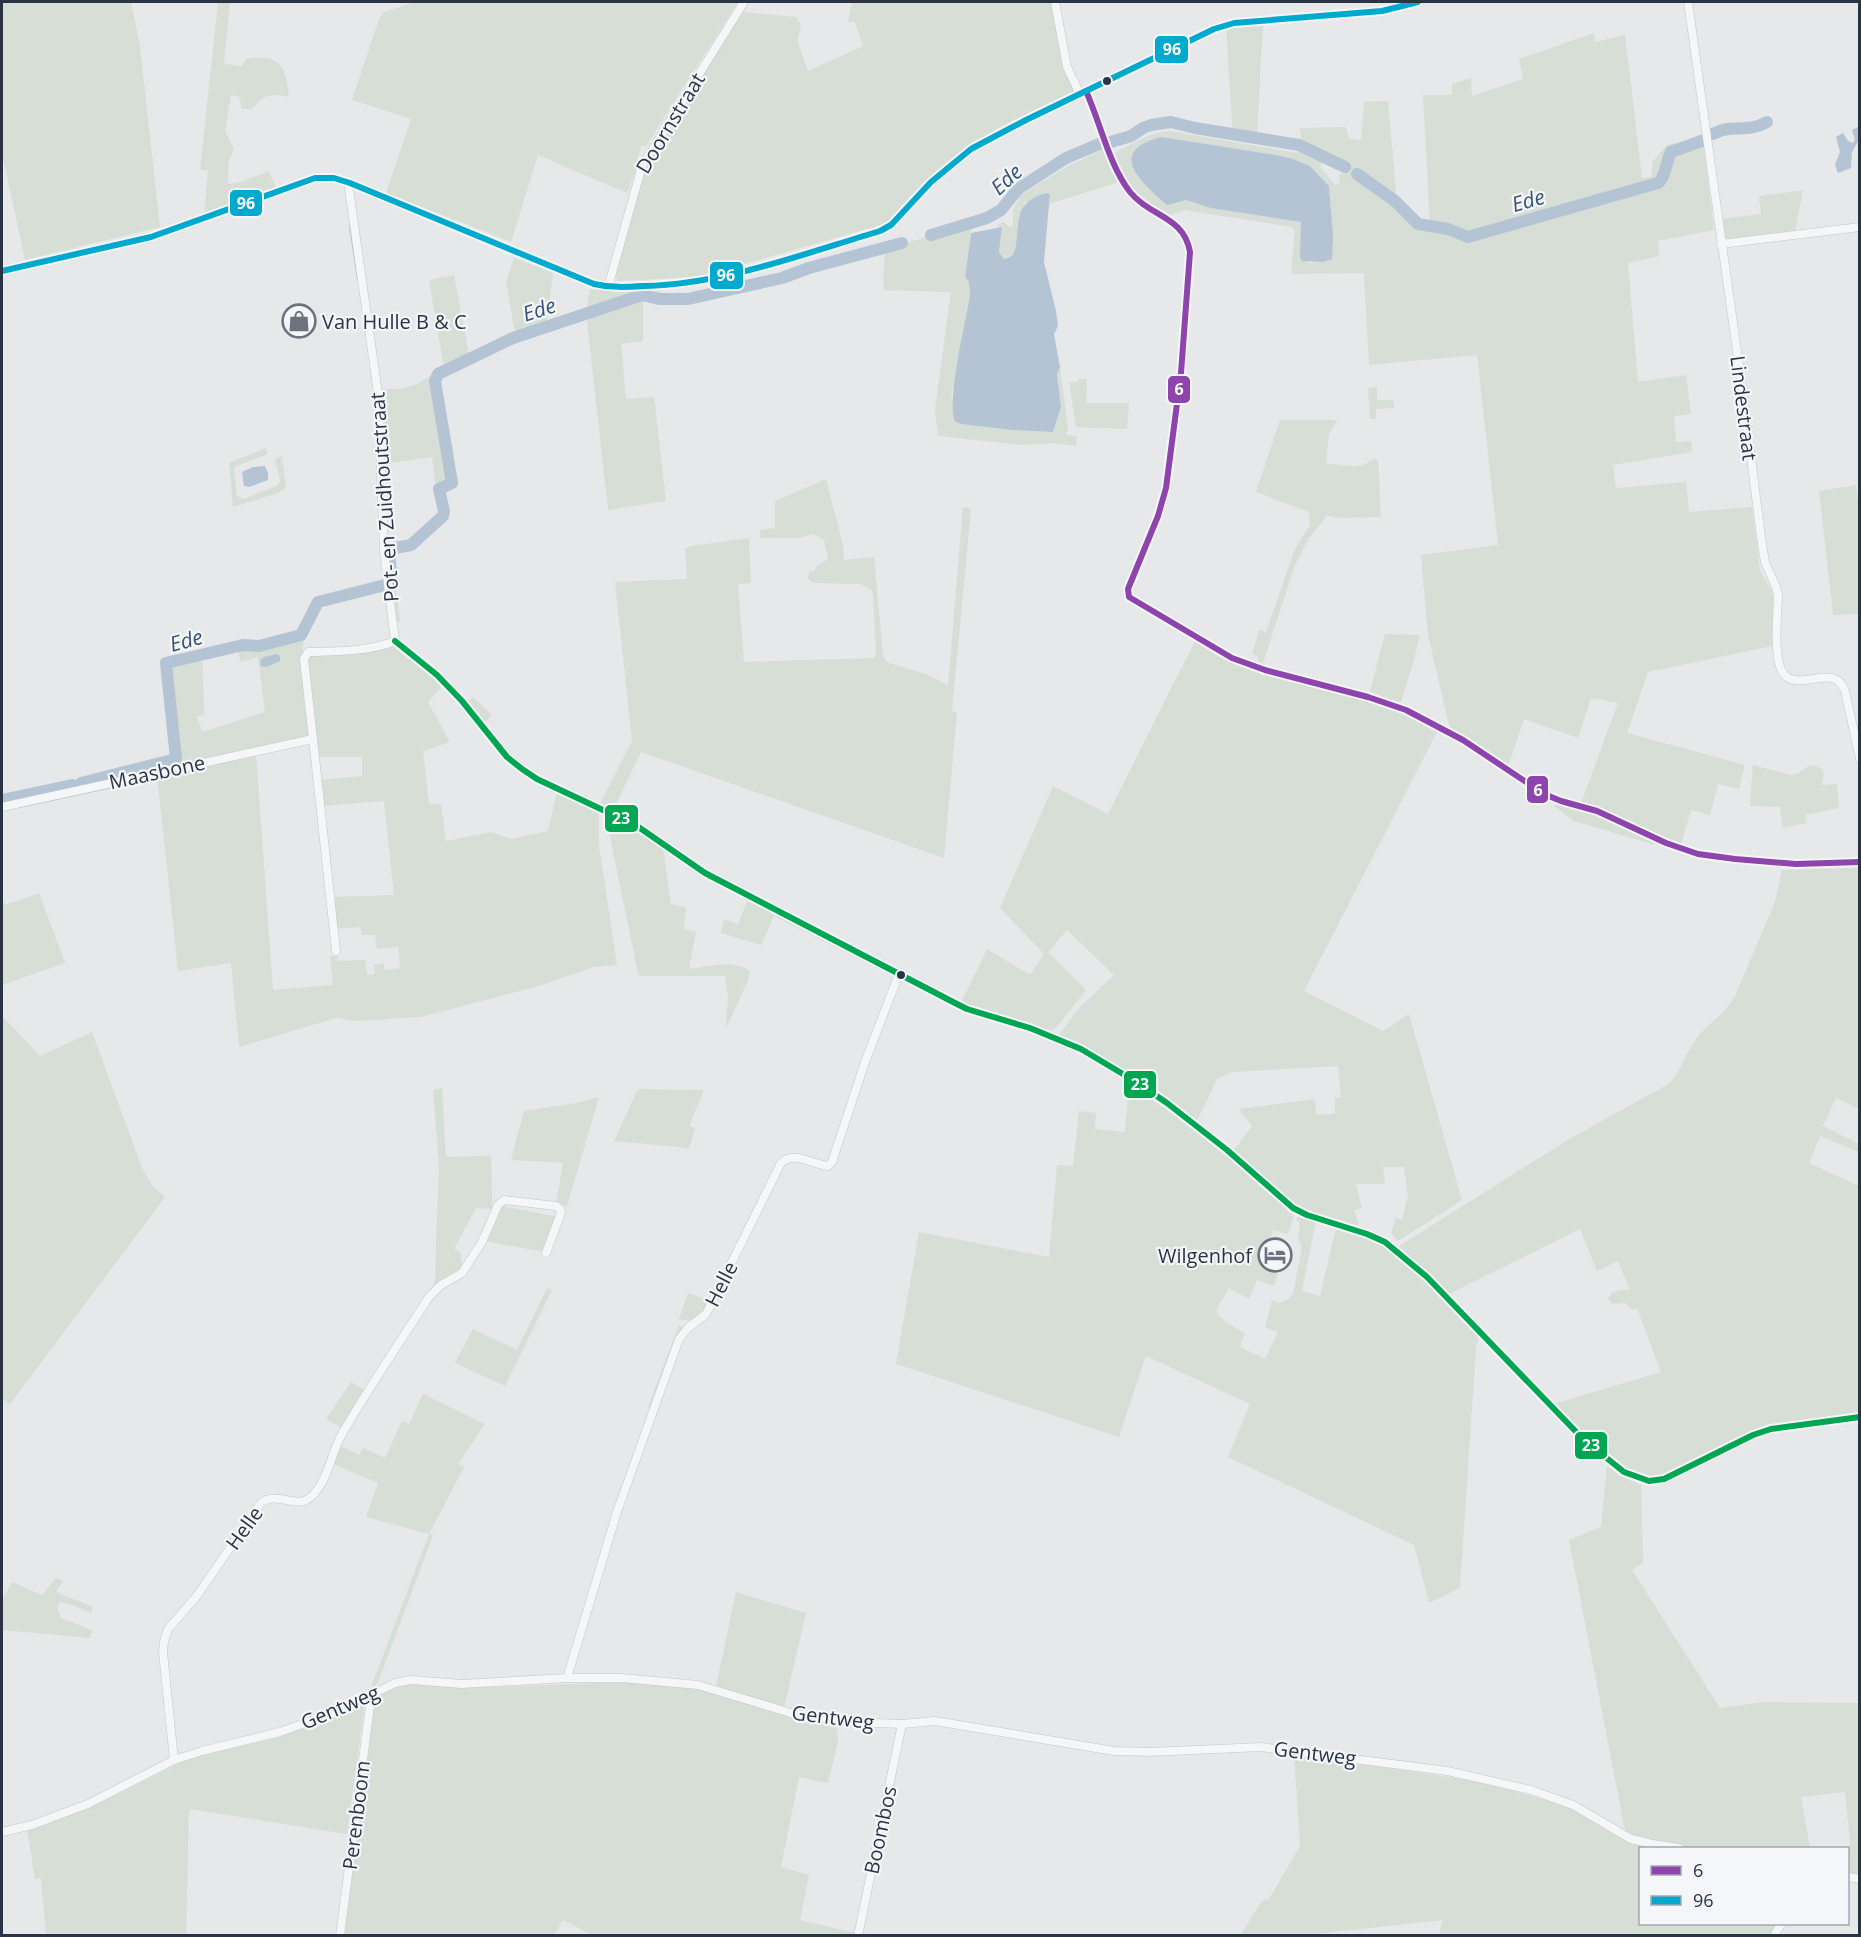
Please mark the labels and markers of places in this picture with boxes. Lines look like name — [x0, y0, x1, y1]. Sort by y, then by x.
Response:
unlabelled marker — [1101, 75, 1113, 87]
shop icon: Van Hulle B & C — [281, 303, 317, 339]
place label: Van Hulle B & C — [322, 308, 467, 335]
unlabelled marker — [895, 969, 907, 981]
hotel icon: Wilgenhof — [1257, 1237, 1293, 1273]
place label: Wilgenhof — [1158, 1242, 1253, 1269]

